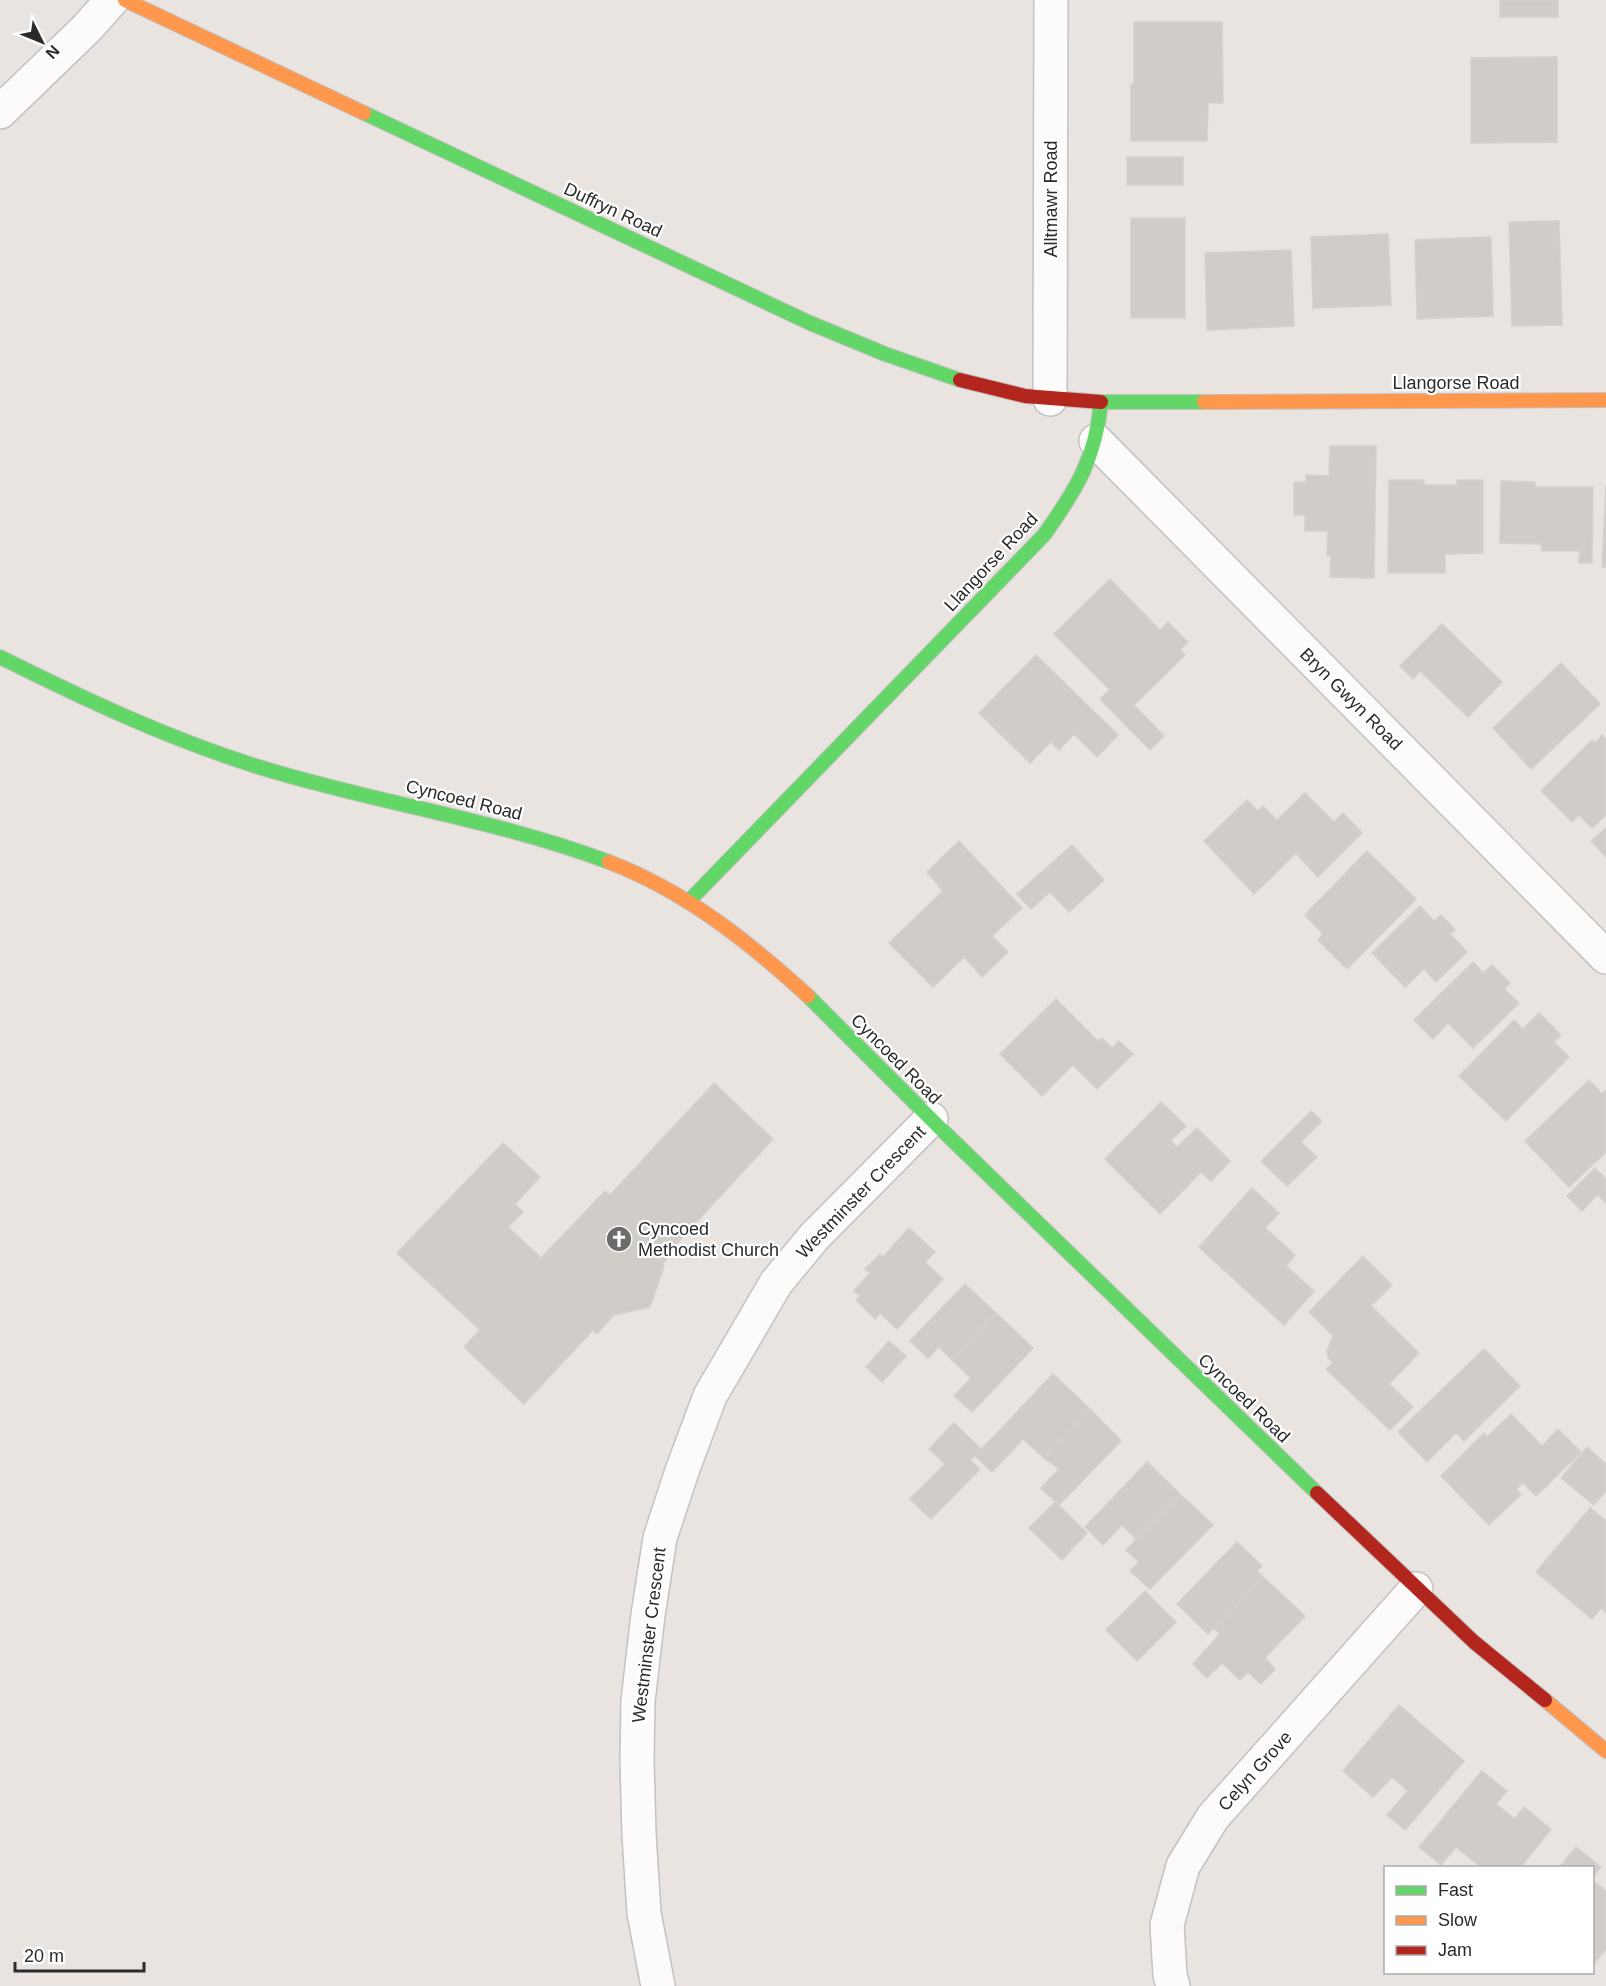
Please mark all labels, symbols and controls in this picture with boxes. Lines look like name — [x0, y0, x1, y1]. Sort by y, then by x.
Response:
north arrow — [12, 12, 72, 72]
text: N — [42, 42, 63, 62]
street label: Alltmawr Road — [1041, 140, 1061, 258]
street label: Duffryn Road — [561, 179, 665, 241]
street label: Llangorse Road — [1392, 373, 1520, 393]
street label: Llangorse Road — [940, 509, 1042, 615]
street label: Bryn Gwyn Road — [1296, 644, 1406, 754]
street label: Cyncoed Road — [404, 776, 524, 824]
street label: Cyncoed Road — [847, 1010, 945, 1108]
street label: Westminster Crescent — [792, 1121, 930, 1263]
place label: Cyncoed Methodist Church — [638, 1219, 779, 1260]
church icon: Cyncoed Methodist Church — [604, 1224, 634, 1254]
street label: Cyncoed Road — [1194, 1349, 1294, 1447]
street label: Westminster Crescent — [628, 1546, 670, 1724]
street label: Celyn Grove — [1214, 1727, 1296, 1815]
legend — [1384, 1866, 1594, 1974]
text: Fast — [1438, 1880, 1473, 1900]
text: Slow — [1438, 1910, 1478, 1930]
scale bar — [15, 1935, 144, 1973]
text: Jam — [1438, 1940, 1472, 1960]
text: 20 m — [24, 1946, 64, 1966]

